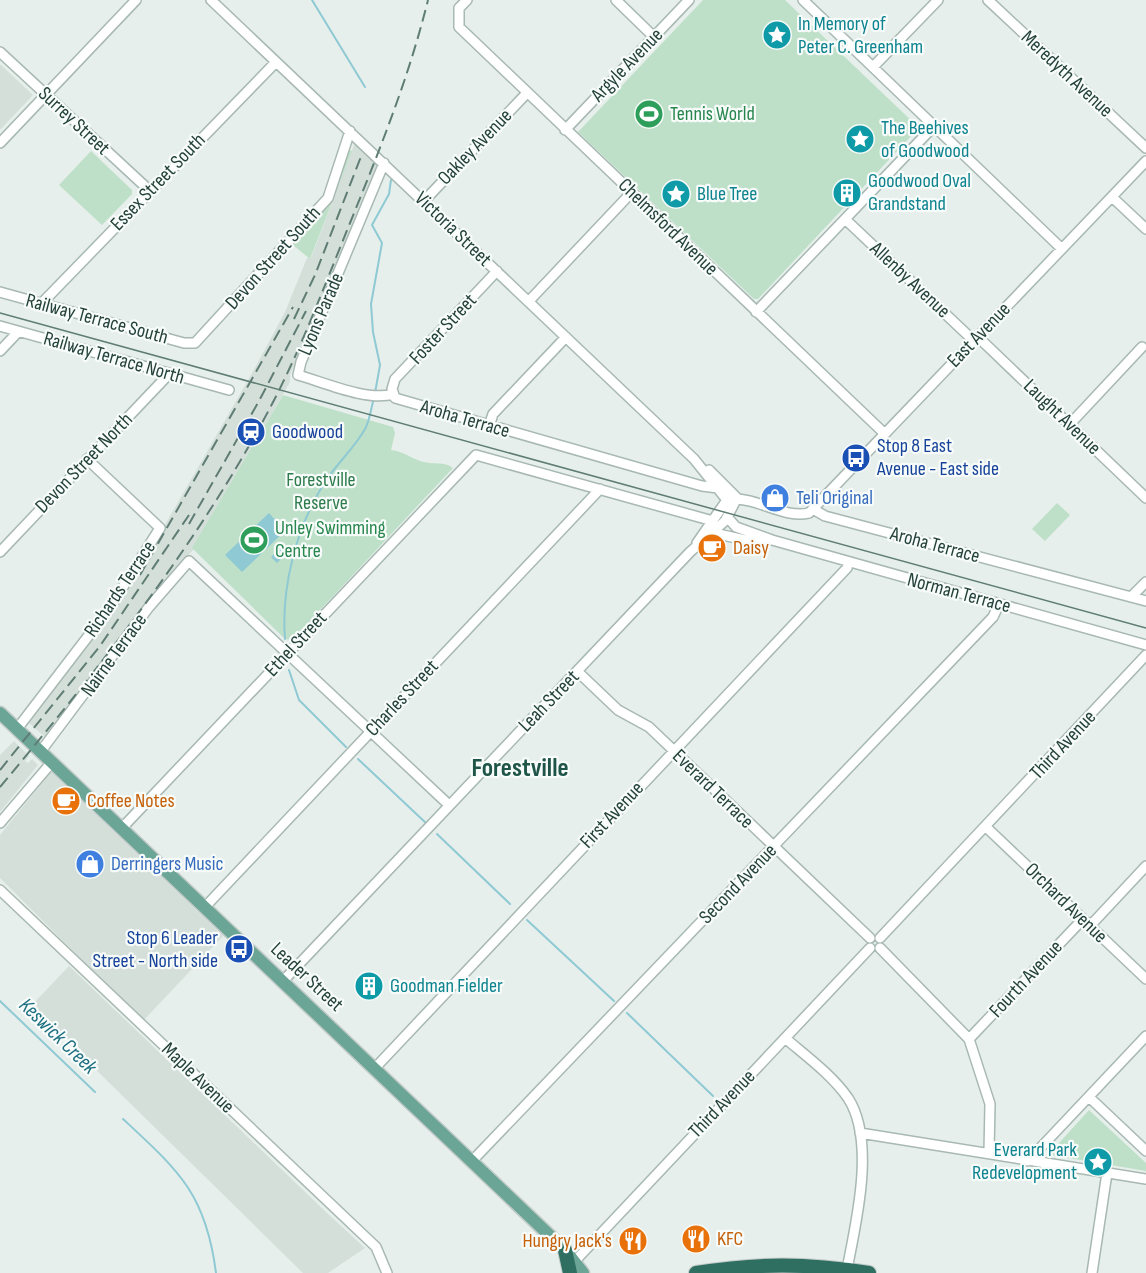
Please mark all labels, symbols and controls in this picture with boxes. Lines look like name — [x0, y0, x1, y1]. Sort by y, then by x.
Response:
place label: In Memory of Peter C. Greenham — [798, 12, 923, 59]
place icon: In Memory of Peter C. Greenham — [761, 19, 793, 51]
street label: Argyle Avenue — [585, 23, 668, 108]
street label: Meredyth Avenue — [1016, 26, 1118, 122]
street label: Surrey Street — [33, 82, 115, 160]
sports icon: Tennis World — [633, 98, 665, 130]
place label: Tennis World — [670, 102, 755, 126]
street label: Oakley Avenue — [433, 104, 517, 190]
place label: The Beehives of Goodwood — [881, 116, 969, 163]
place icon: The Beehives of Goodwood — [844, 123, 876, 155]
street label: Essex Street South — [106, 128, 210, 236]
place label: Goodwood Oval Grandstand — [868, 169, 971, 216]
street label: Chelmsford Avenue — [613, 173, 723, 281]
building icon: Goodwood Oval Grandstand — [831, 177, 863, 209]
place icon: Blue Tree — [660, 178, 692, 210]
place label: Blue Tree — [697, 182, 757, 206]
street label: Victoria Street — [410, 187, 496, 271]
street label: Devon Street South — [220, 201, 326, 315]
street label: Allenby Avenue — [864, 236, 955, 323]
street label: Lyons Parade — [293, 269, 349, 359]
street label: Railway Terrace South — [23, 288, 171, 350]
street label: Foster Street — [404, 289, 482, 369]
street label: East Avenue — [942, 298, 1016, 372]
street label: Railway Terrace North — [41, 326, 187, 390]
street label: Laught Avenue — [1018, 374, 1106, 460]
street label: Aroha Terrace — [417, 395, 512, 443]
street label: Devon Street North — [30, 408, 138, 518]
station icon: Goodwood — [235, 416, 267, 448]
place label: Goodwood — [272, 420, 343, 444]
place label: Stop 8 East Avenue - East side — [876, 434, 999, 481]
bus stop icon: Stop 8 East Avenue - East side — [840, 442, 872, 474]
park label: Forestville Reserve — [286, 468, 356, 515]
shop icon: Teli Original — [759, 482, 791, 514]
place label: Teli Original — [796, 486, 873, 510]
place label: Unley Swimming Centre — [275, 516, 385, 563]
street label: Aroha Terrace — [887, 521, 982, 568]
sports icon: Unley Swimming Centre — [238, 524, 270, 556]
cafe icon: Daisy — [696, 532, 728, 564]
street label: Richards Terrace — [79, 536, 161, 642]
place label: Daisy — [733, 536, 769, 560]
street label: Norman Terrace — [905, 568, 1013, 618]
street label: Ethel Street — [260, 607, 332, 681]
street label: Nairne Terrace — [76, 609, 152, 701]
street label: Charles Street — [360, 655, 444, 741]
street label: Leah Street — [514, 665, 584, 737]
street label: Third Avenue — [1025, 705, 1101, 785]
street label: Everard Terrace — [667, 744, 759, 834]
district label: Forestville — [471, 753, 569, 784]
street label: First Avenue — [575, 777, 649, 853]
cafe icon: Coffee Notes — [50, 785, 82, 817]
place label: Coffee Notes — [87, 789, 175, 813]
street label: Second Avenue — [694, 839, 782, 929]
shop icon: Derringers Music — [74, 848, 106, 880]
place label: Derringers Music — [111, 852, 224, 876]
street label: Orchard Avenue — [1020, 858, 1112, 948]
place label: Stop 6 Leader Street - North side — [92, 926, 218, 973]
bus stop icon: Stop 6 Leader Street - North side — [223, 933, 255, 965]
street label: Fourth Avenue — [984, 935, 1068, 1023]
street label: Leader Street — [266, 937, 348, 1017]
building icon: Goodman Fielder — [353, 970, 385, 1002]
place label: Goodman Fielder — [390, 974, 503, 998]
water label: Keswick Creek — [14, 993, 103, 1080]
street label: Maple Avenue — [157, 1038, 239, 1118]
street label: Third Avenue — [683, 1065, 761, 1143]
place label: Everard Park Redevelopment — [972, 1138, 1077, 1185]
place icon: Everard Park Redevelopment — [1082, 1146, 1114, 1178]
restaurant icon: KFC — [680, 1223, 712, 1255]
restaurant icon: Hungry Jack's — [617, 1225, 649, 1257]
place label: KFC — [717, 1227, 743, 1251]
place label: Hungry Jack's — [522, 1229, 612, 1253]

